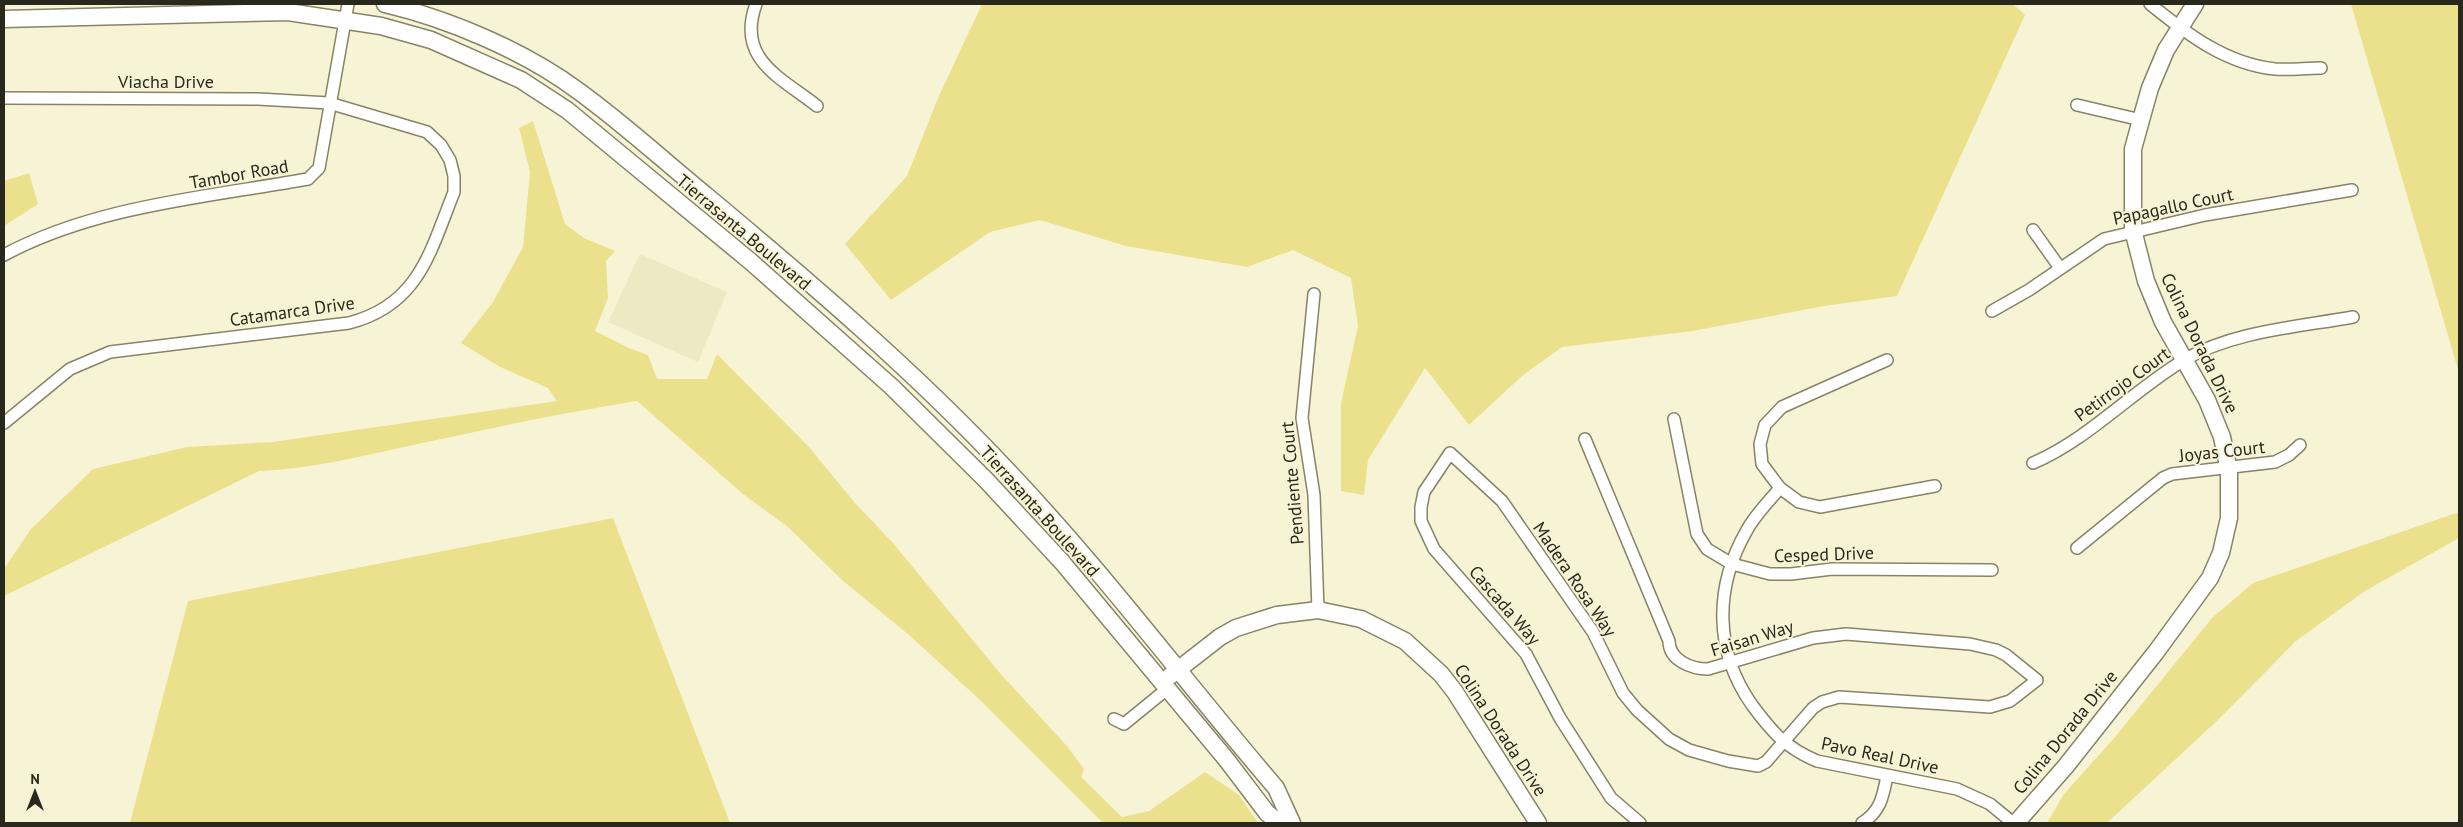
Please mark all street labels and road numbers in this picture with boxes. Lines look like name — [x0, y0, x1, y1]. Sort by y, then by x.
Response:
street label: Viacha Drive — [117, 70, 214, 93]
street label: Tambor Road — [188, 154, 290, 194]
street label: Tierrasanta Boulevard — [672, 169, 816, 295]
street label: Papagallo Court — [2111, 182, 2235, 230]
street label: Colina Dorada Drive — [2156, 269, 2244, 417]
street label: Catamarca Drive — [228, 291, 356, 331]
street label: Petirrojo Court — [2070, 342, 2174, 426]
street label: Pendiente Court — [1275, 420, 1309, 546]
street label: Joyas Court — [2177, 435, 2266, 467]
street label: Tierrasanta Boulevard — [975, 441, 1105, 581]
street label: Madera Rosa Way — [1528, 517, 1622, 641]
street label: Cesped Drive — [1774, 541, 1874, 567]
street label: Cascada Way — [1464, 560, 1546, 650]
street label: Faisan Way — [1708, 614, 1797, 661]
street label: Colina Dorada Drive — [1450, 659, 1552, 801]
street label: Colina Dorada Drive — [2008, 665, 2122, 799]
street label: Pavo Real Drive — [1819, 731, 1941, 779]

